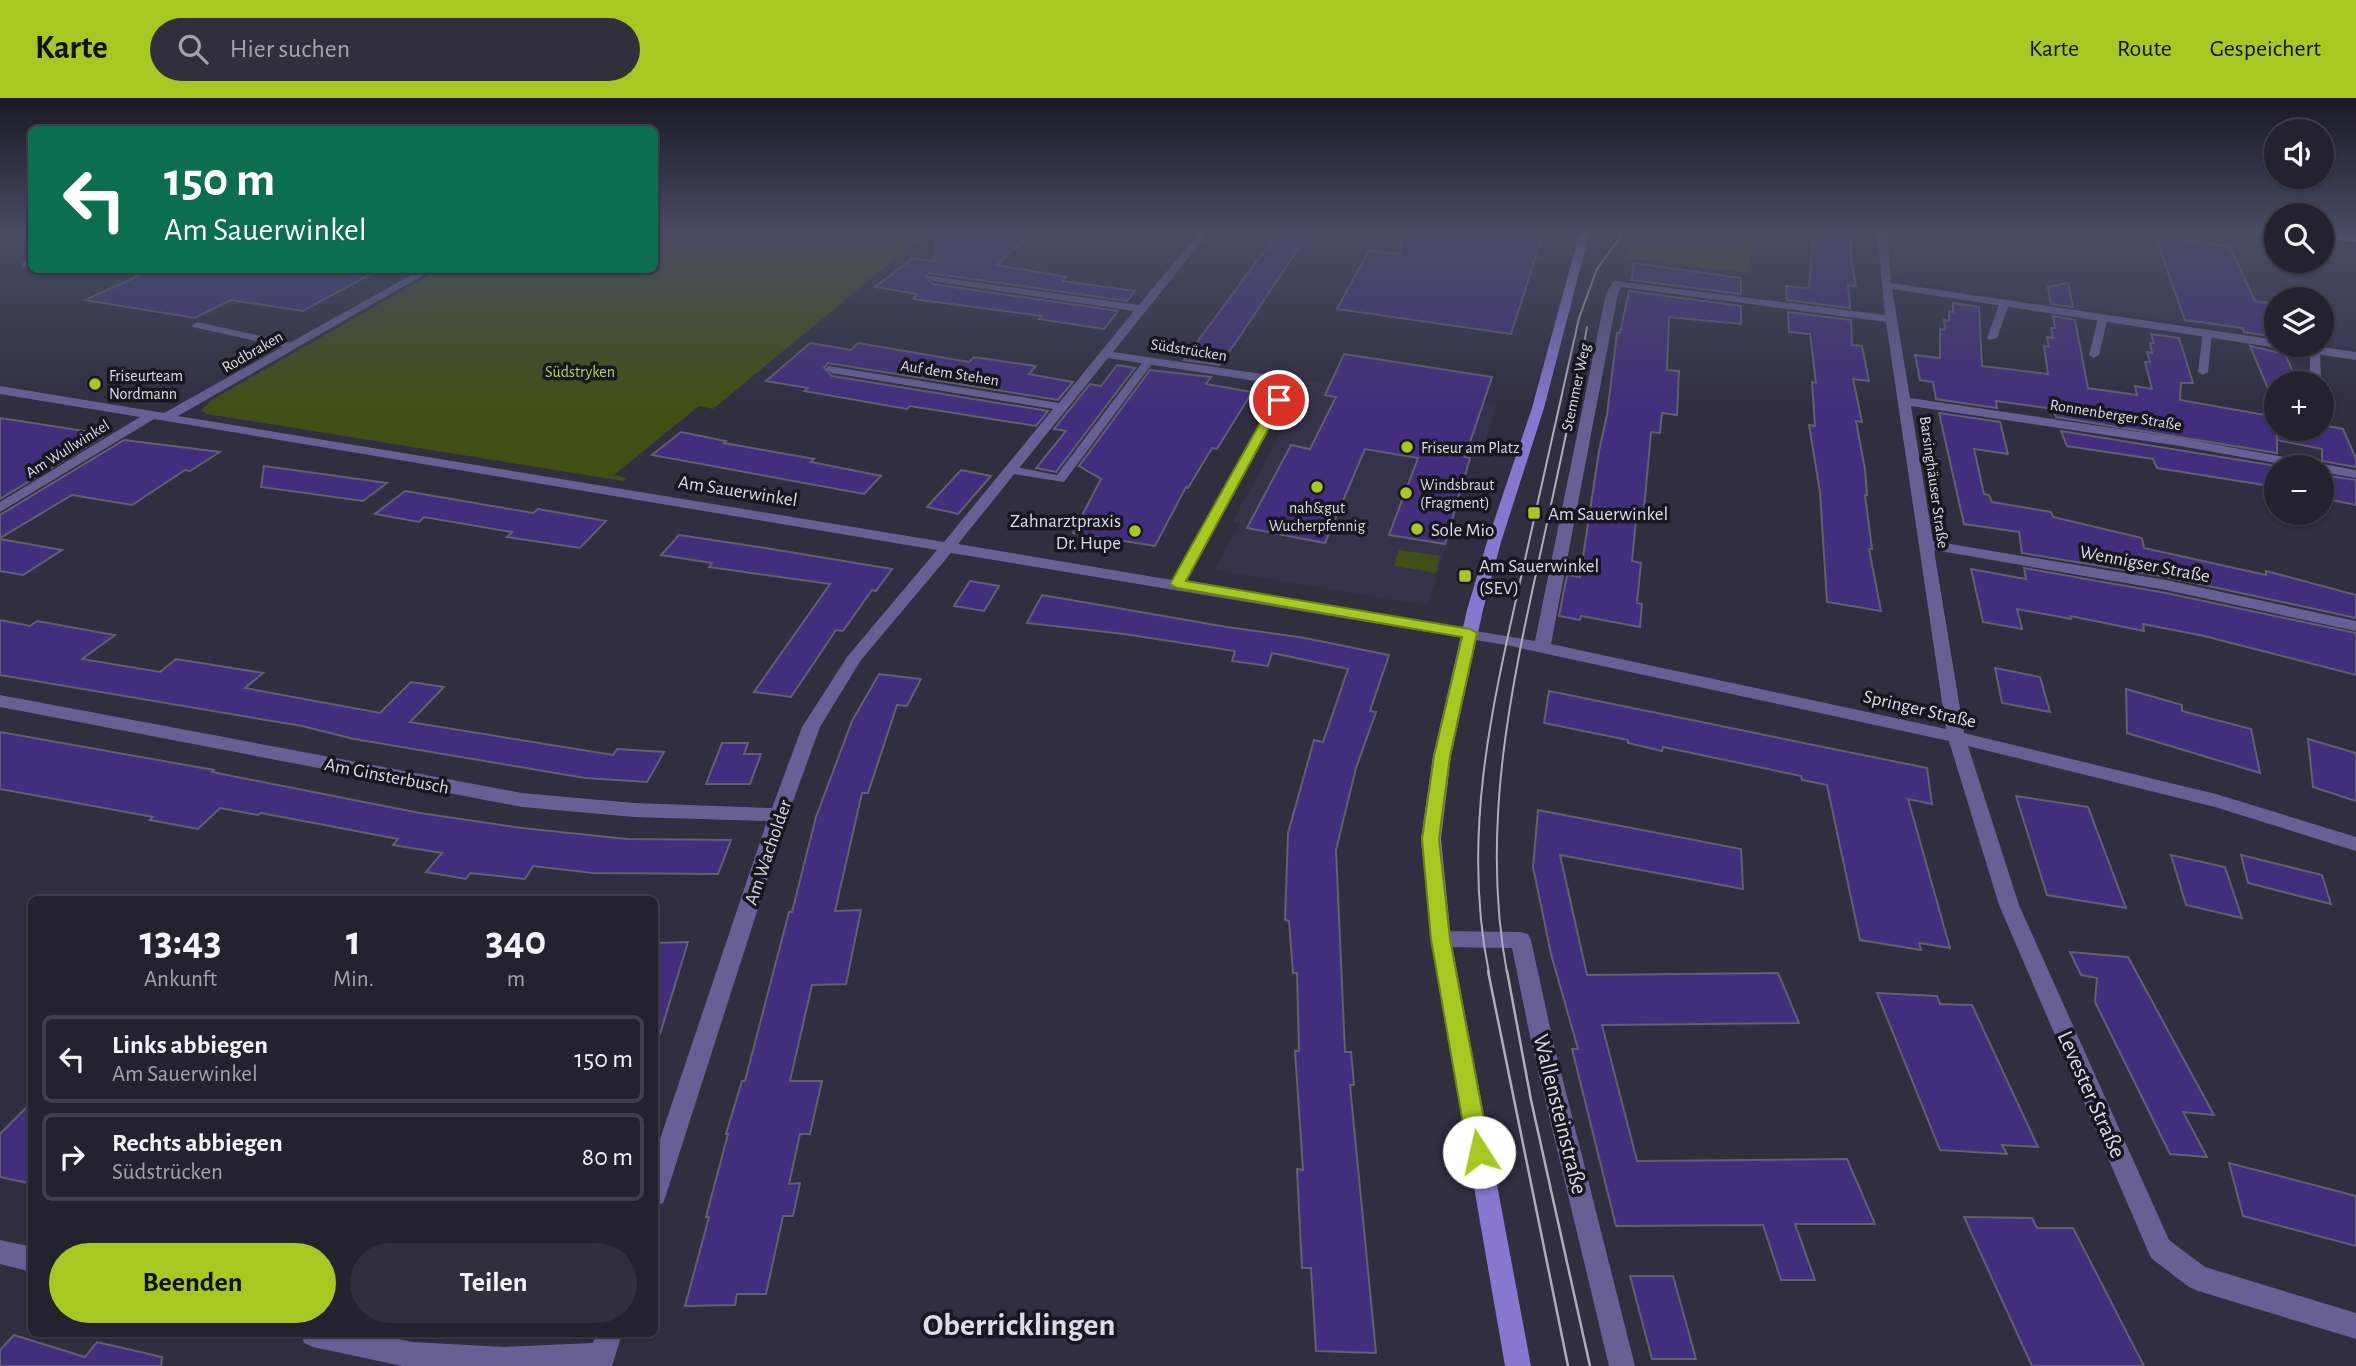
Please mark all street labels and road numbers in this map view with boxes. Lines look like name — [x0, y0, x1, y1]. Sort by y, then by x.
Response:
street label: Rodbraken — [219, 328, 286, 376]
street label: Südstrücken — [1149, 336, 1228, 364]
street label: Stemmer Weg — [1559, 342, 1593, 432]
street label: Auf dem Stehen — [900, 357, 1000, 389]
street label: Ronnenberger Straße — [2049, 397, 2183, 433]
street label: Barsinghäuser Straße — [1917, 415, 1951, 549]
street label: Am Wullwinkel — [23, 417, 112, 481]
street label: Am Sauerwinkel — [677, 473, 799, 510]
street label: Wennigser Straße — [2078, 543, 2211, 586]
street label: Springer Straße — [1861, 687, 1978, 732]
street label: Am Ginsterbusch — [323, 755, 451, 798]
street label: Am Wacholder — [742, 797, 795, 907]
street label: Levester Straße — [2052, 1028, 2129, 1162]
street label: Wallensteinstraße — [1529, 1032, 1591, 1197]

